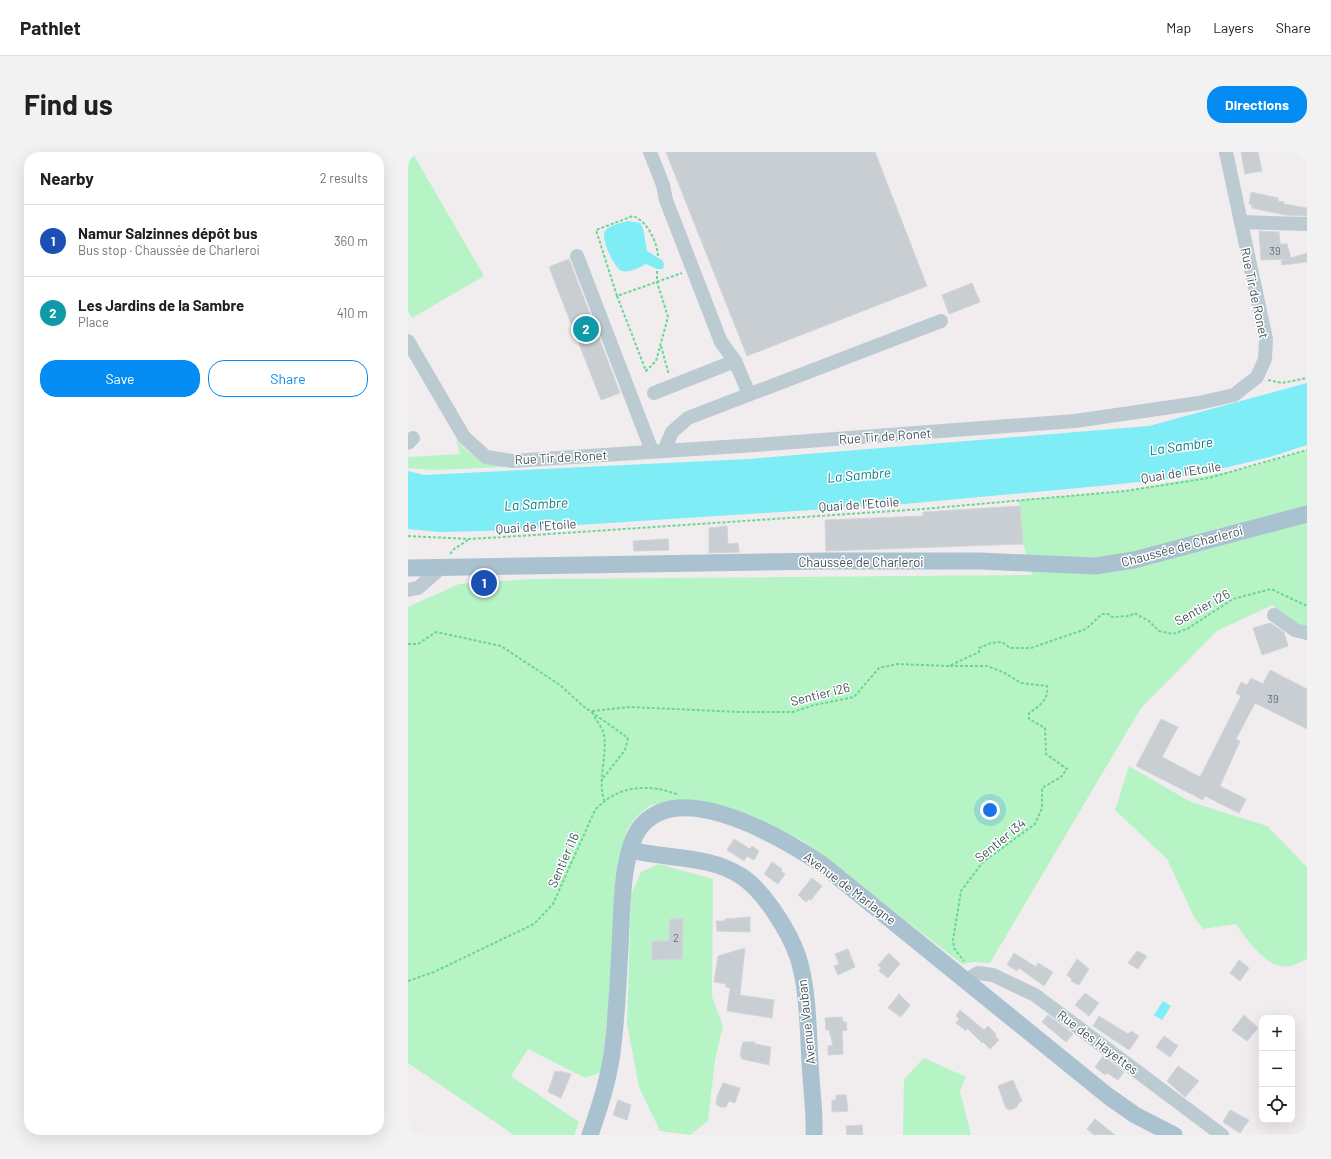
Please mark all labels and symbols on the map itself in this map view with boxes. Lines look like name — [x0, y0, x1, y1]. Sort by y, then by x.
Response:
house number: 39 — [1269, 244, 1281, 257]
street label: Rue Tir de Ronet — [1238, 246, 1272, 340]
pin: 2 — [573, 314, 599, 344]
street label: Rue Tir de Ronet — [838, 425, 932, 447]
water label: La Sambre — [1148, 433, 1214, 458]
street label: Rue Tir de Ronet — [514, 447, 608, 467]
street label: Quai de l'Etoile — [1140, 458, 1222, 486]
water label: La Sambre — [826, 463, 892, 486]
water label: La Sambre — [504, 493, 568, 514]
street label: Quai de l'Etoile — [818, 493, 900, 515]
street label: Quai de l'Etoile — [495, 515, 577, 537]
street label: Chaussée de Charleroi — [1119, 522, 1245, 570]
street label: Chaussée de Charleroi — [798, 554, 924, 570]
pin: 1 — [471, 568, 497, 598]
street label: Sentier i26 — [1172, 585, 1233, 629]
street label: Sentier i26 — [789, 679, 852, 709]
house number: 39 — [1267, 692, 1279, 705]
your location — [980, 800, 1000, 820]
street label: Sentier i34 — [971, 815, 1029, 865]
street label: Sentier i16 — [544, 830, 582, 890]
street label: Avenue de Marlagne — [801, 848, 899, 928]
house number: 2 — [673, 931, 679, 944]
street label: Avenue Vauban — [794, 979, 818, 1065]
street label: Rue des Hayettes — [1054, 1006, 1142, 1078]

